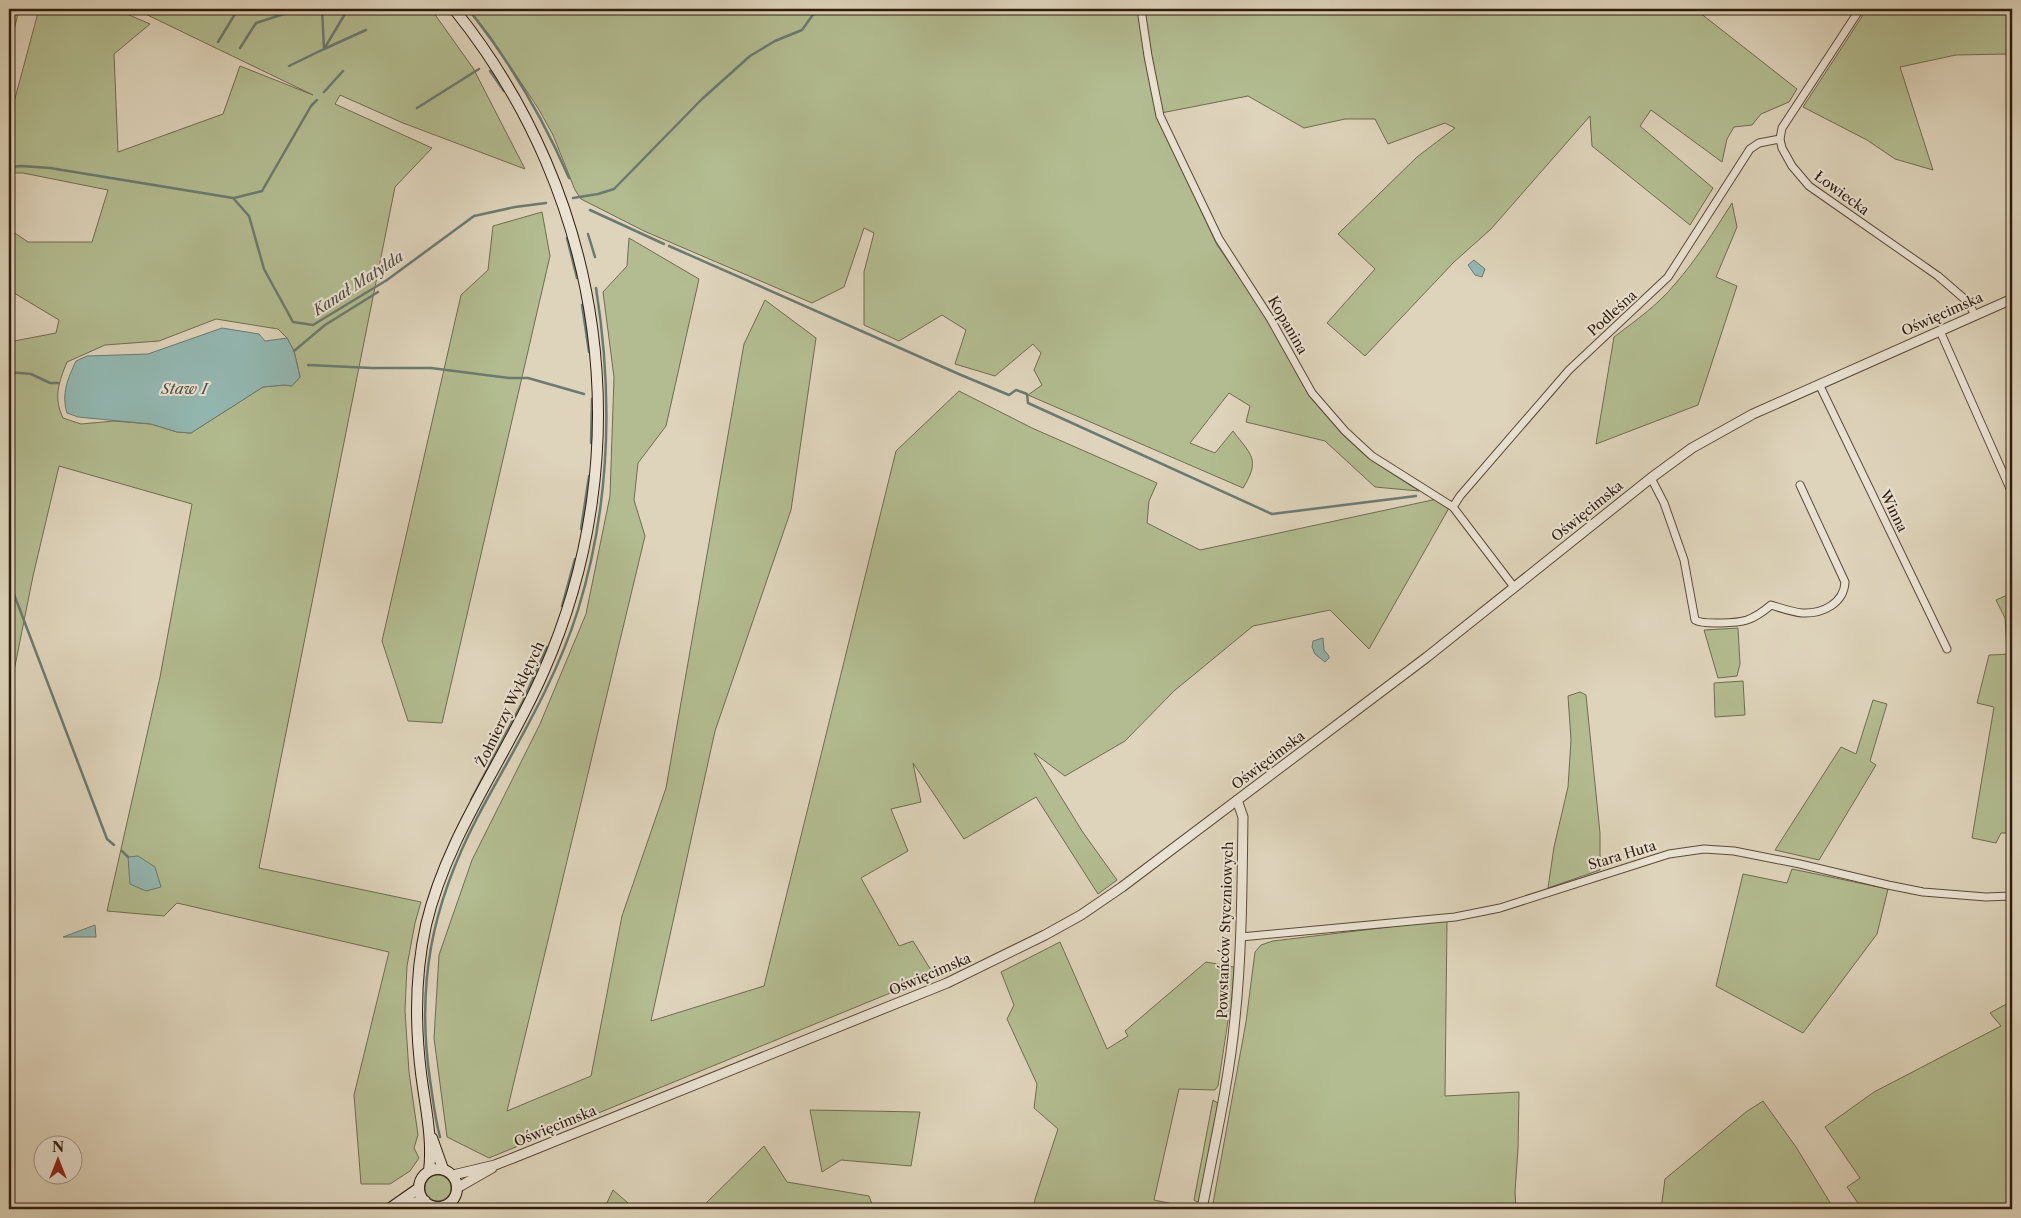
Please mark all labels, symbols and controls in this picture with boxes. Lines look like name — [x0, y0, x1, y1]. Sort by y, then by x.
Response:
street label: Łowiecka — [1811, 167, 1874, 219]
water label: Kanał Matylda — [308, 247, 407, 320]
street label: Podleśna — [1584, 286, 1641, 340]
street label: Oświęcimska — [1898, 288, 1986, 340]
street label: Kopanina — [1264, 293, 1312, 358]
water label: Staw I — [160, 379, 210, 398]
street label: Oświęcimska — [1547, 476, 1627, 545]
street label: Winna — [1876, 486, 1912, 535]
street label: Żołnierzy Wyklętych — [472, 638, 548, 770]
street label: Oświęcimska — [1228, 726, 1309, 793]
street label: Stara Huta — [1586, 836, 1659, 874]
street label: Powstańców Styczniowych — [1213, 841, 1237, 1019]
street label: Oświęcimska — [886, 948, 974, 999]
street label: Oświęcimska — [511, 1101, 599, 1151]
north arrow — [32, 1136, 82, 1186]
text: N — [52, 1138, 64, 1156]

